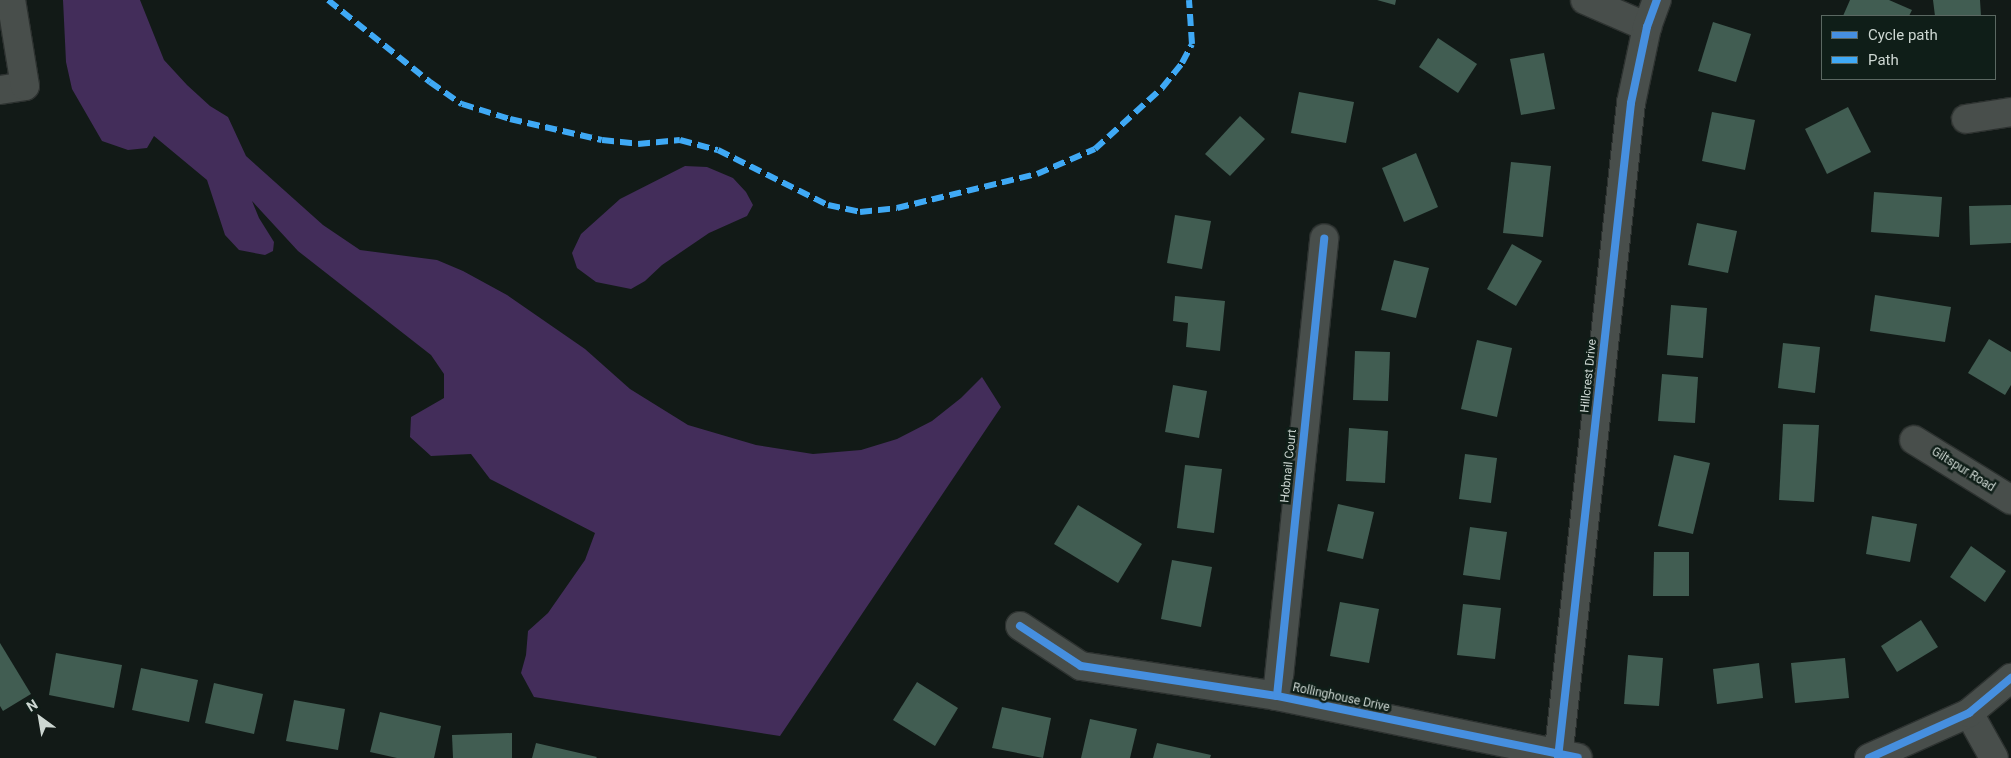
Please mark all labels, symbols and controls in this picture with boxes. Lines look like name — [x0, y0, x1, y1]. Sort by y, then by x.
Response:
legend — [1821, 15, 1996, 80]
text: Cycle path — [1868, 26, 1938, 44]
text: Path — [1868, 51, 1899, 69]
street label: Hillcrest Drive — [1578, 338, 1600, 414]
street label: Hobnail Court — [1278, 429, 1300, 503]
street label: Giltspur Road — [1929, 445, 1997, 495]
street label: Rollinghouse Drive — [1291, 681, 1391, 715]
north arrow — [15, 693, 65, 743]
text: N — [24, 696, 40, 715]

